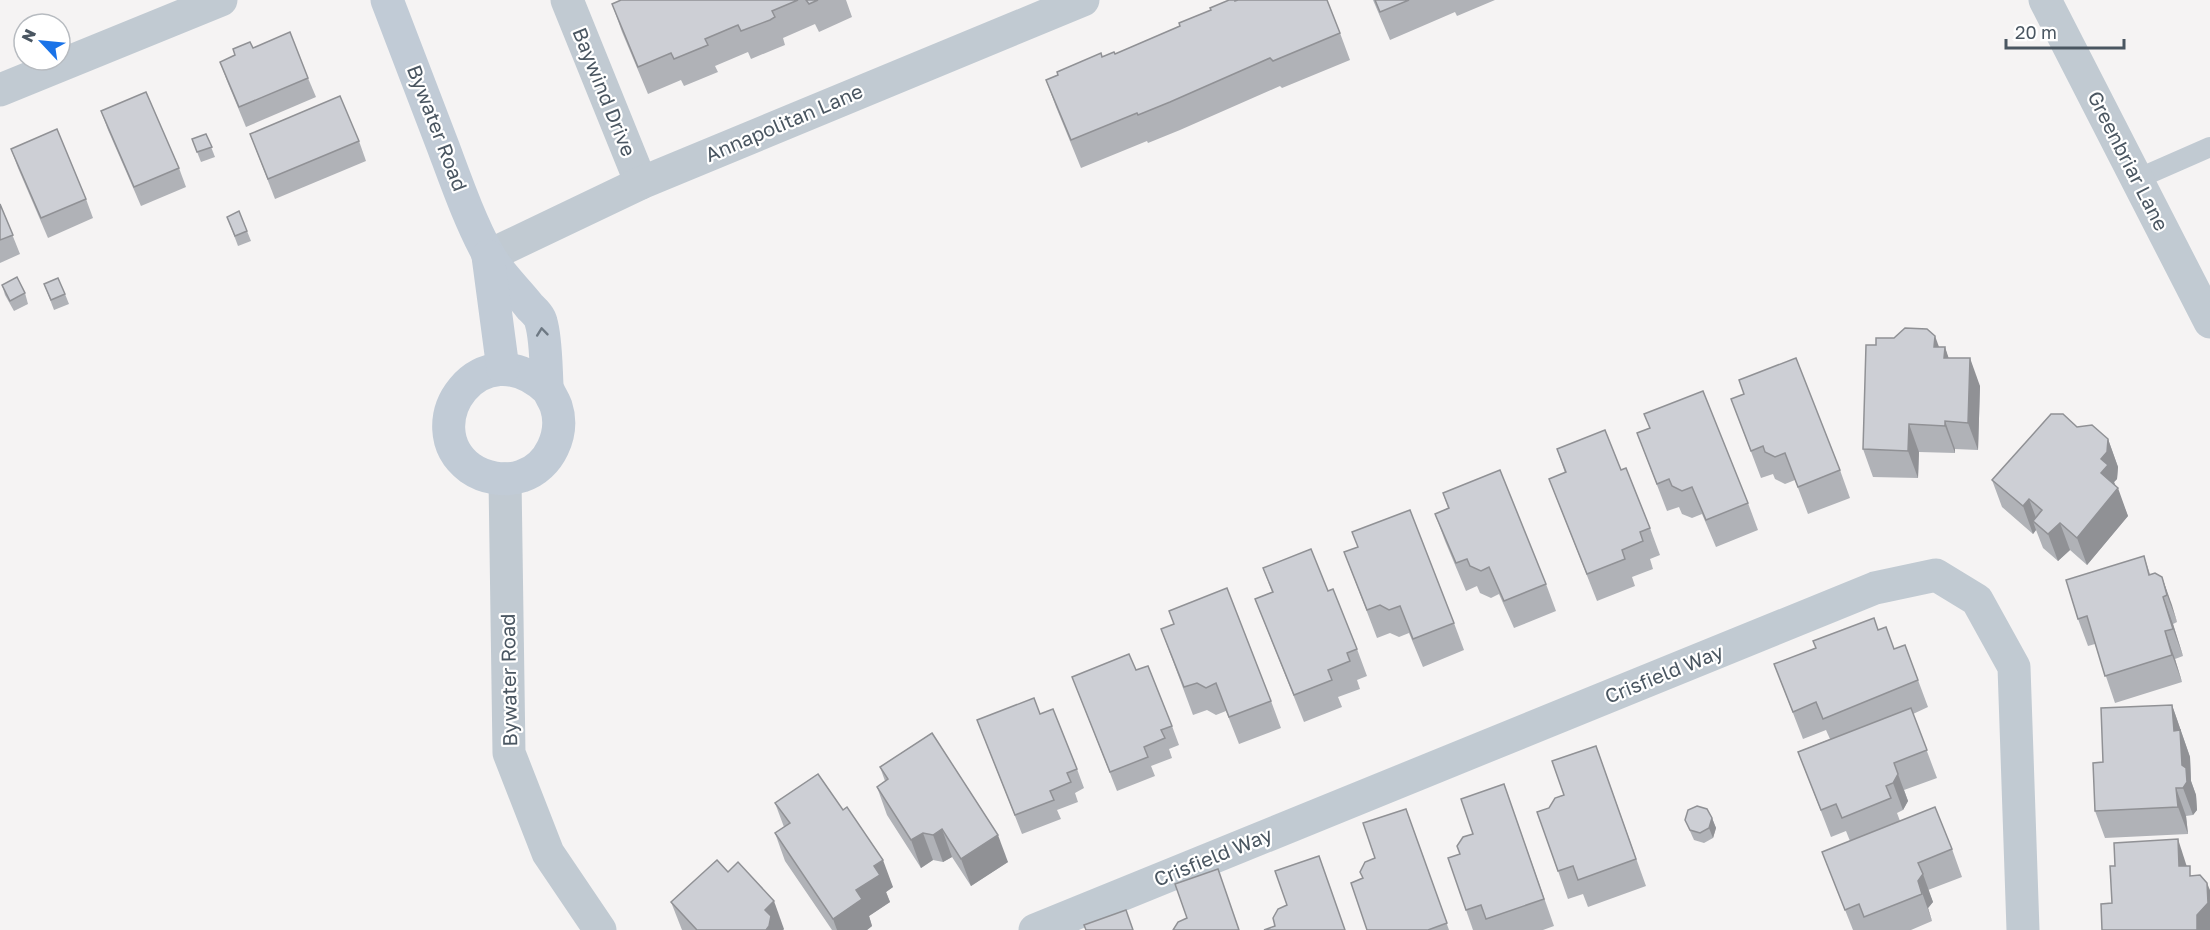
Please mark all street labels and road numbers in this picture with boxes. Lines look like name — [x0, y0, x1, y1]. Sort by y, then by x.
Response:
street label: Baywind Drive — [568, 24, 642, 159]
street label: Bywater Road — [403, 61, 473, 194]
street label: Annapolitan Lane — [701, 78, 866, 166]
street label: Greenbriar Lane — [2083, 87, 2174, 234]
street label: Bywater Road — [495, 613, 521, 747]
street label: Crisfield Way — [1601, 638, 1726, 708]
street label: Crisfield Way — [1150, 821, 1275, 891]

